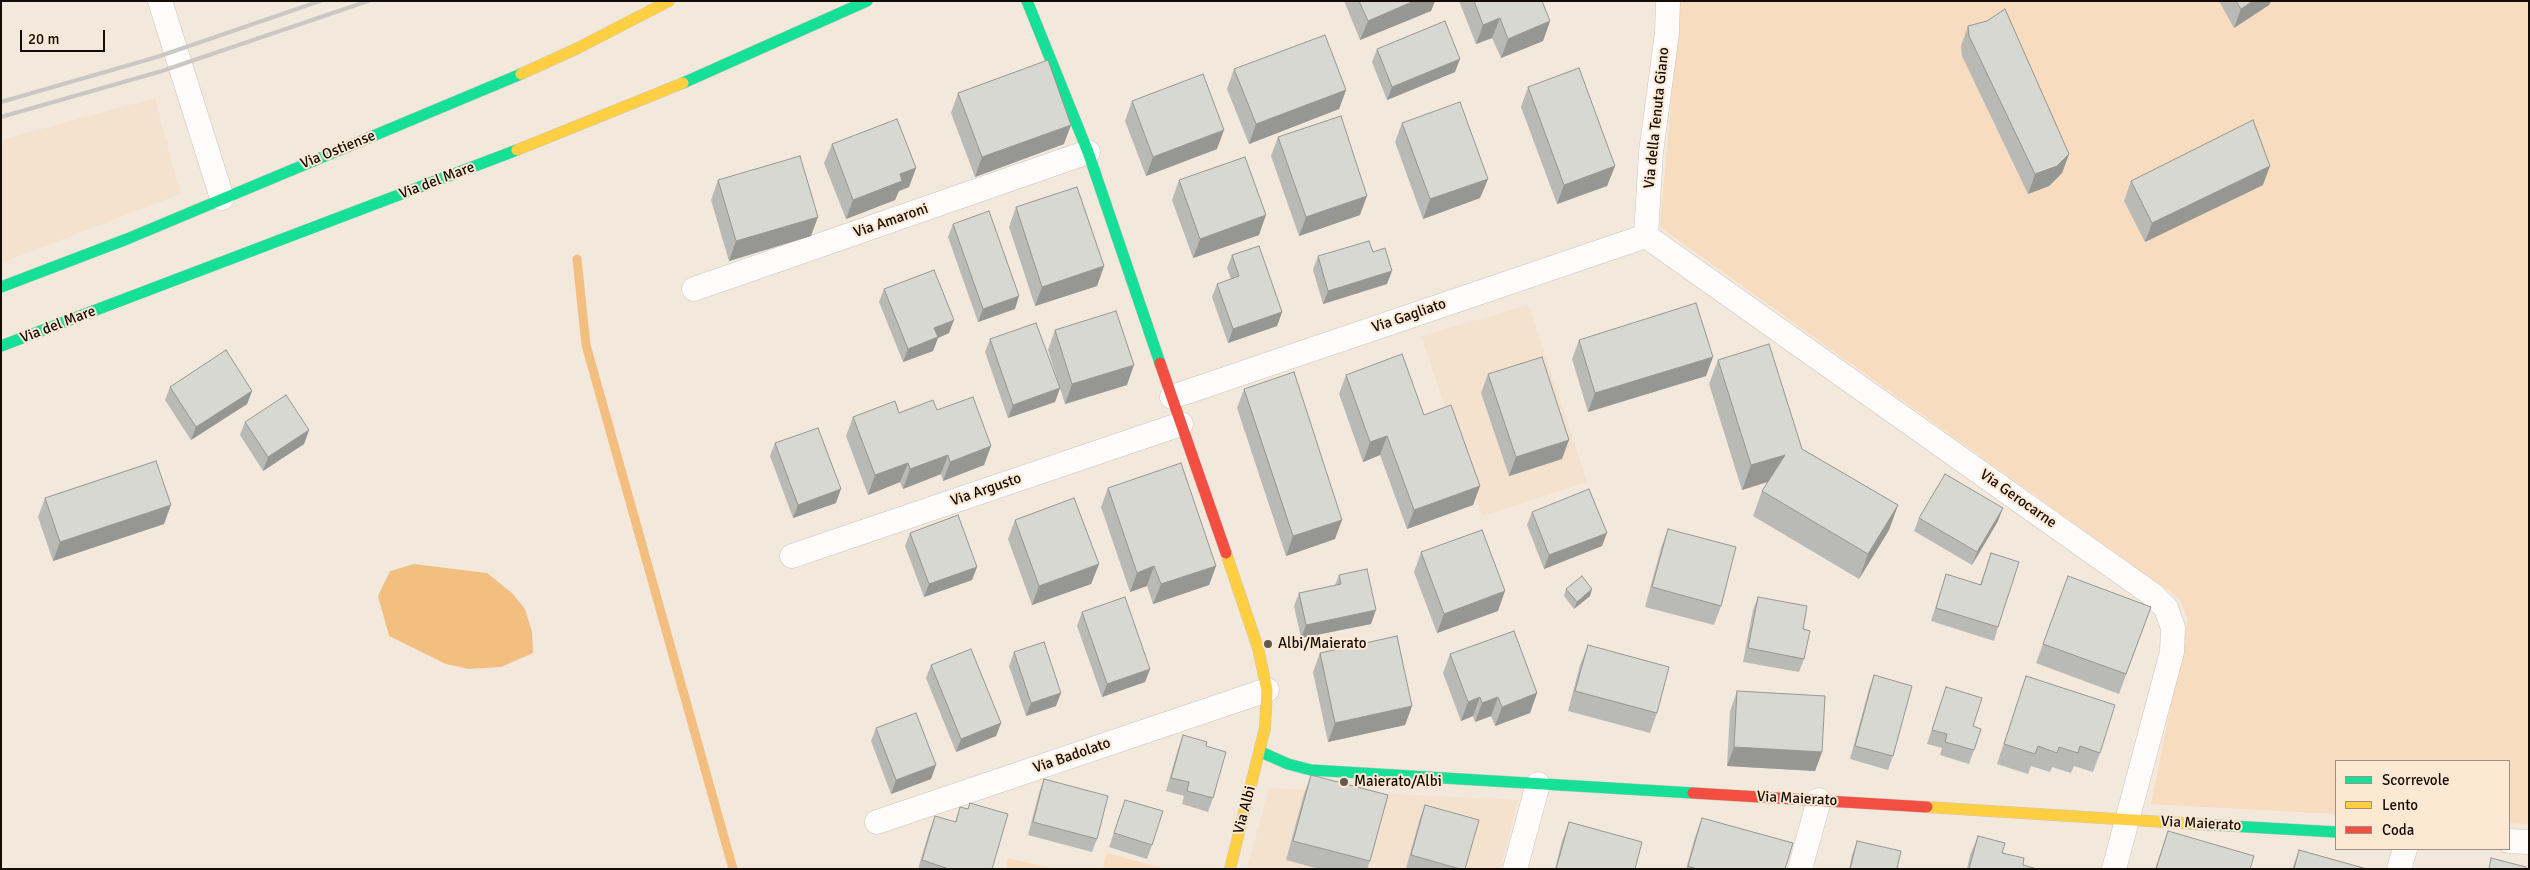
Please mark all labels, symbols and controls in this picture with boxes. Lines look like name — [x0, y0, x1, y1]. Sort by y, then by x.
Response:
scale bar — [22, 20, 108, 52]
text: 20 m — [28, 30, 59, 48]
street label: Via della Tenuta Giano — [1641, 46, 1673, 190]
street label: Via Ostiense — [298, 127, 378, 173]
street label: Via del Mare — [397, 158, 477, 204]
street label: Via Amaroni — [851, 200, 931, 242]
street label: Via Gagliato — [1369, 295, 1449, 337]
street label: Via del Mare — [18, 302, 98, 348]
street label: Via Gerocarne — [1976, 466, 2060, 532]
street label: Via Argusto — [948, 469, 1024, 511]
place label: Albi/Maierato — [1278, 635, 1367, 653]
marker: Albi/Maierato — [1262, 638, 1274, 650]
street label: Via Badolato — [1031, 734, 1113, 778]
legend — [2335, 760, 2510, 850]
text: Scorrevole — [2382, 771, 2449, 789]
place label: Maierato/Albi — [1354, 773, 1442, 791]
marker: Maierato/Albi — [1338, 776, 1350, 788]
street label: Via Albi — [1230, 784, 1260, 836]
street label: Via Maierato — [1756, 788, 1838, 810]
text: Lento — [2382, 796, 2418, 814]
street label: Via Maierato — [2160, 813, 2242, 835]
text: Coda — [2382, 821, 2414, 839]

